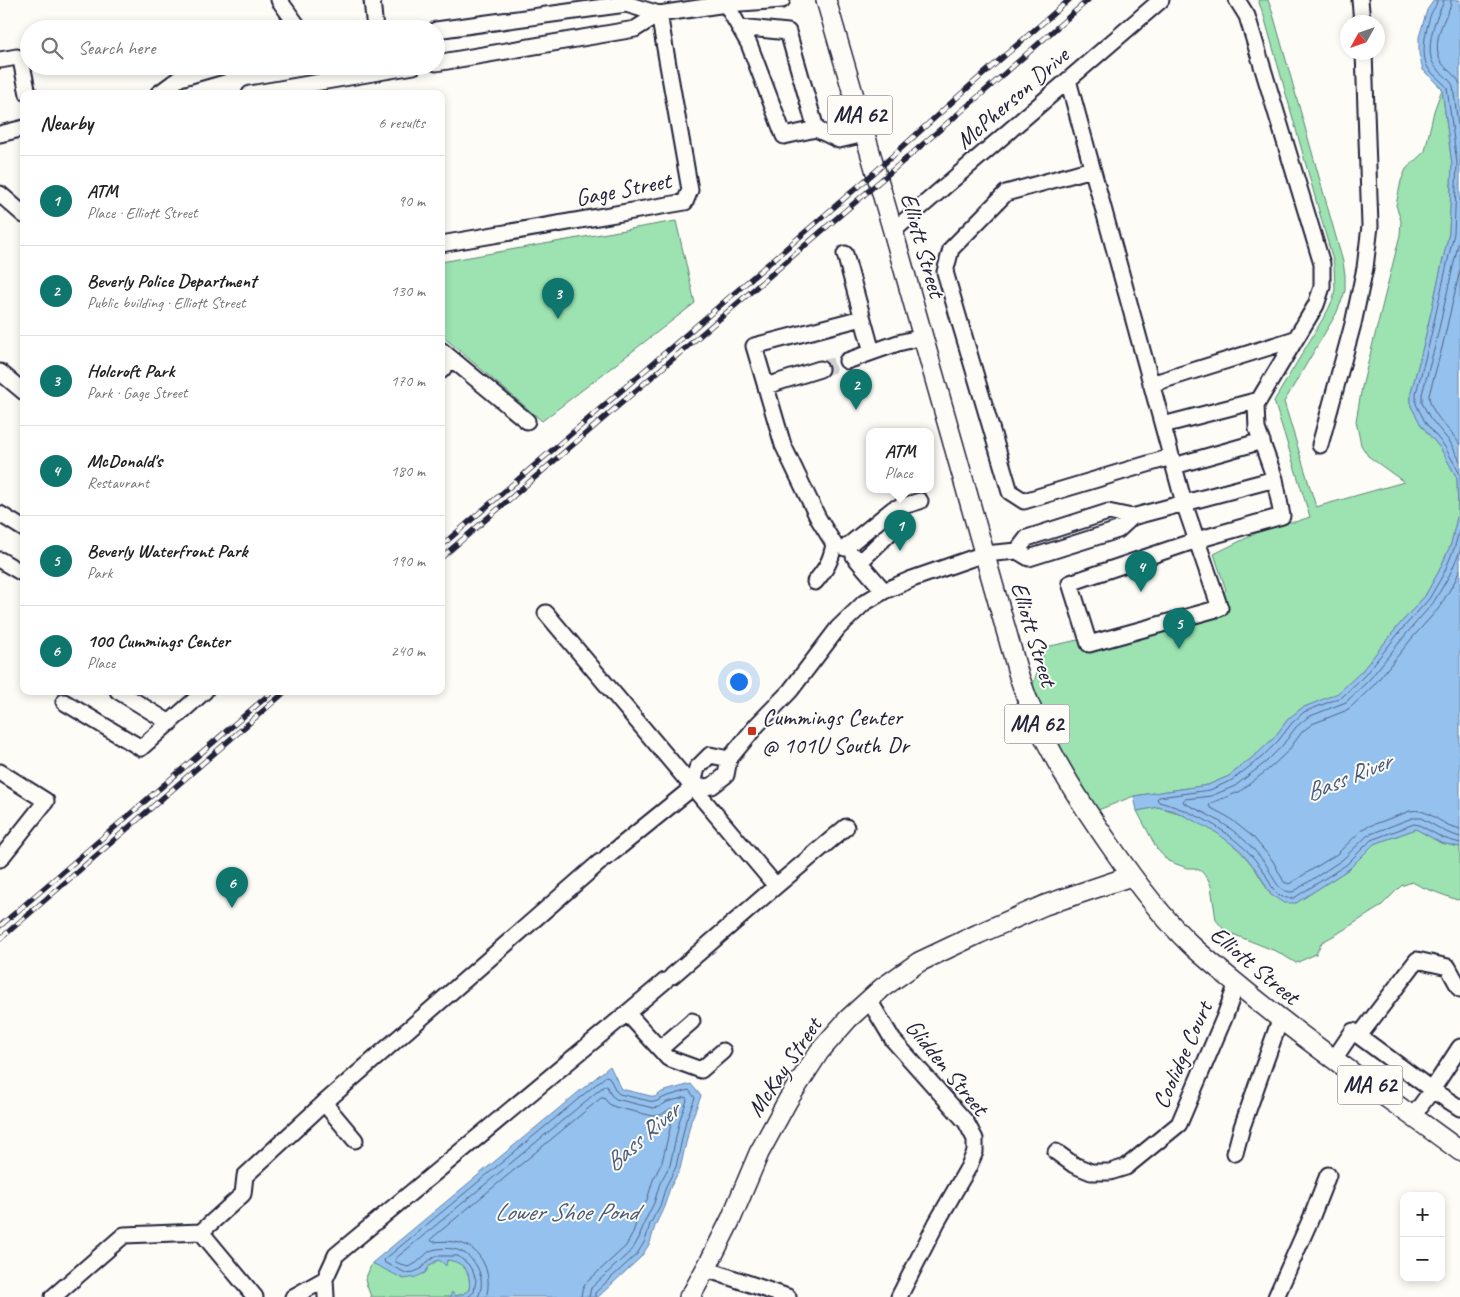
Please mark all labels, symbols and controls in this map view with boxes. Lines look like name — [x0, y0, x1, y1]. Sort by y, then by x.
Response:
north arrow — [1340, 15, 1385, 60]
search box — [20, 20, 445, 75]
icon: search — [38, 34, 66, 62]
text: Search here — [78, 36, 155, 60]
street label: McPherson Drive — [949, 39, 1077, 155]
road number: MA 62 — [828, 96, 892, 134]
text: Nearby — [40, 110, 93, 136]
text: 6 results — [378, 113, 425, 133]
street label: Gage Street — [573, 165, 675, 213]
text: ATM — [87, 179, 118, 203]
street label: Elliott Street — [894, 189, 953, 303]
text: 1 — [52, 191, 60, 211]
text: 90 m — [398, 191, 425, 211]
text: Place · Elliott Street — [87, 203, 197, 223]
text: Beverly Police Department — [87, 269, 256, 293]
pin: 3 — [542, 278, 574, 319]
text: 2 — [52, 281, 60, 301]
text: 130 m — [391, 281, 425, 301]
text: Public building · Elliott Street — [87, 293, 245, 313]
text: Holcroft Park — [87, 359, 174, 383]
pin: 2 — [840, 369, 872, 410]
text: 3 — [52, 371, 60, 391]
text: 170 m — [391, 371, 425, 391]
text: Park · Gage Street — [87, 383, 187, 403]
popup — [866, 428, 934, 493]
text: ATM — [885, 439, 915, 463]
text: McDonald's — [87, 449, 162, 473]
text: 4 — [52, 461, 60, 481]
text: 180 m — [391, 461, 425, 481]
text: Place — [885, 463, 913, 483]
text: Restaurant — [87, 473, 149, 493]
pin: 1 — [884, 510, 916, 551]
text: Beverly Waterfront Park — [87, 539, 247, 563]
text: 5 — [53, 551, 59, 571]
text: 190 m — [391, 551, 425, 571]
pin: 4 — [1125, 551, 1157, 592]
text: Park — [87, 563, 112, 583]
street label: Elliott Street — [1004, 578, 1065, 692]
pin: 5 — [1163, 608, 1195, 649]
text: 100 Cummings Center — [87, 629, 230, 653]
text: 6 — [52, 641, 60, 661]
text: 240 m — [391, 641, 425, 661]
text: Place — [87, 653, 115, 673]
your location — [726, 669, 752, 695]
place label: Cummings Center @ 101U South Dr — [762, 702, 911, 760]
road number: MA 62 — [1004, 704, 1070, 744]
marker: Cummings Center @ 101U South Dr — [746, 725, 758, 737]
water label: Bass River — [1300, 744, 1400, 809]
pin: 6 — [216, 867, 248, 908]
street label: Elliott Street — [1204, 919, 1307, 1012]
street label: Coolidge Court — [1145, 995, 1220, 1113]
street label: McKay Street — [740, 1010, 829, 1122]
street label: Glidden Street — [899, 1013, 996, 1123]
road number: MA 62 — [1338, 1066, 1402, 1104]
water label: Bass River — [598, 1092, 690, 1178]
map controls — [1400, 1192, 1445, 1282]
button: + — [1400, 1192, 1445, 1237]
water label: Lower Shoe Pond — [495, 1196, 646, 1228]
button: − — [1400, 1237, 1445, 1282]

